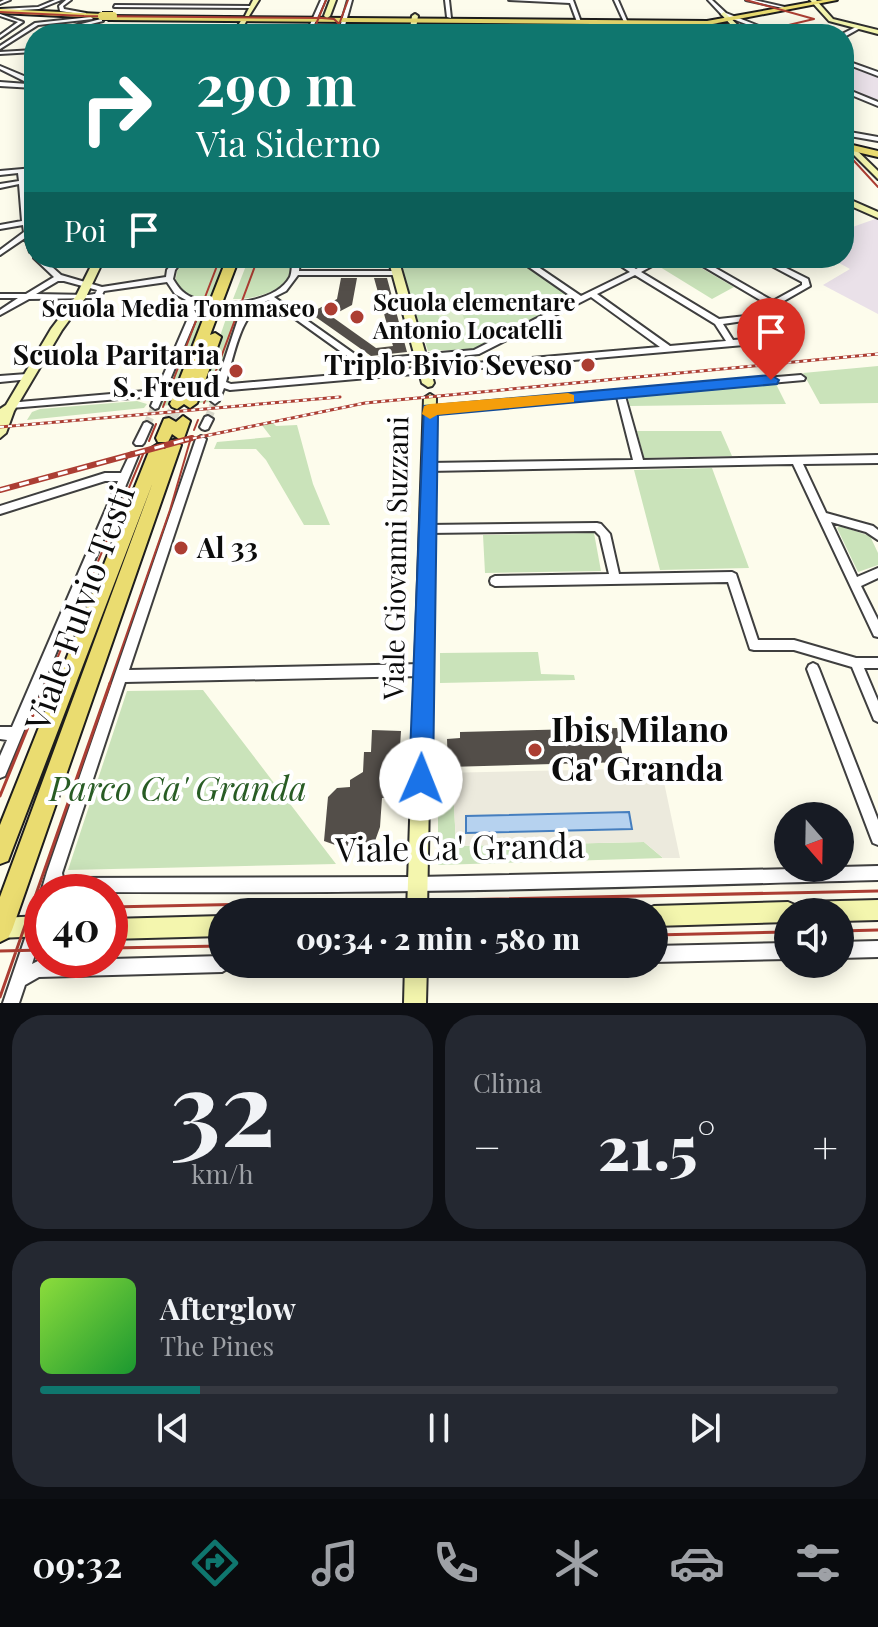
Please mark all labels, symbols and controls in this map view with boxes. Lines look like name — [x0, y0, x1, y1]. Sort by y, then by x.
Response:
text: 290 m — [196, 46, 356, 121]
icon: right — [64, 56, 168, 160]
text: Via Siderno — [196, 118, 381, 166]
icon: arrive — [122, 208, 166, 252]
text: Poi — [64, 210, 106, 250]
place label: Scuola elementare Antonio Locatelli — [372, 285, 576, 345]
place label: Scuola Media Tommaseo — [41, 291, 315, 323]
pin — [737, 298, 805, 380]
marker: Scuola Media Tommaseo — [322, 300, 340, 318]
marker: Scuola elementare Antonio Locatelli — [348, 308, 366, 326]
icon: arrive — [749, 310, 793, 354]
place label: Scuola Paritaria S. Freud — [13, 335, 220, 404]
place label: Triplo Bivio Seveso — [324, 345, 572, 382]
marker: Triplo Bivio Seveso — [579, 356, 597, 374]
marker: Scuola Paritaria S. Freud — [227, 362, 245, 380]
street label: Viale Giovanni Suzzani — [374, 416, 415, 701]
street label: Viale Fulvio Testi — [12, 478, 144, 737]
place label: Al 33 — [196, 528, 258, 565]
marker: Al 33 — [172, 539, 190, 557]
place label: Ibis Milano Ca' Granda — [551, 705, 729, 790]
position arrow — [379, 737, 463, 821]
marker: Ibis Milano Ca' Granda — [526, 741, 544, 759]
park label: Parco Ca' Granda — [47, 764, 307, 810]
north arrow — [774, 802, 854, 882]
map controls — [774, 802, 854, 978]
street label: Viale Ca' Granda — [334, 821, 585, 871]
speed limit sign: 40 — [24, 874, 128, 978]
button: sound — [774, 898, 854, 978]
text: 09:34 · 2 min · 580 m — [296, 918, 580, 958]
text: 32 — [170, 1034, 275, 1173]
text: Clima — [473, 1065, 542, 1100]
text: 21.5° — [598, 1105, 716, 1185]
text: − — [473, 1116, 501, 1175]
text: + — [812, 1116, 838, 1175]
text: km/h — [191, 1156, 254, 1191]
text: Afterglow — [160, 1288, 296, 1328]
text: The Pines — [160, 1328, 274, 1363]
icon: previous — [151, 1406, 195, 1450]
icon: pause — [417, 1406, 461, 1450]
icon: next — [683, 1406, 727, 1450]
icon: directions — [187, 1535, 243, 1591]
icon: music — [307, 1535, 363, 1591]
icon: phone — [428, 1535, 484, 1591]
icon: climate — [549, 1535, 605, 1591]
icon: car — [669, 1535, 725, 1591]
icon: filters — [790, 1535, 846, 1591]
text: 09:32 — [32, 1539, 122, 1587]

